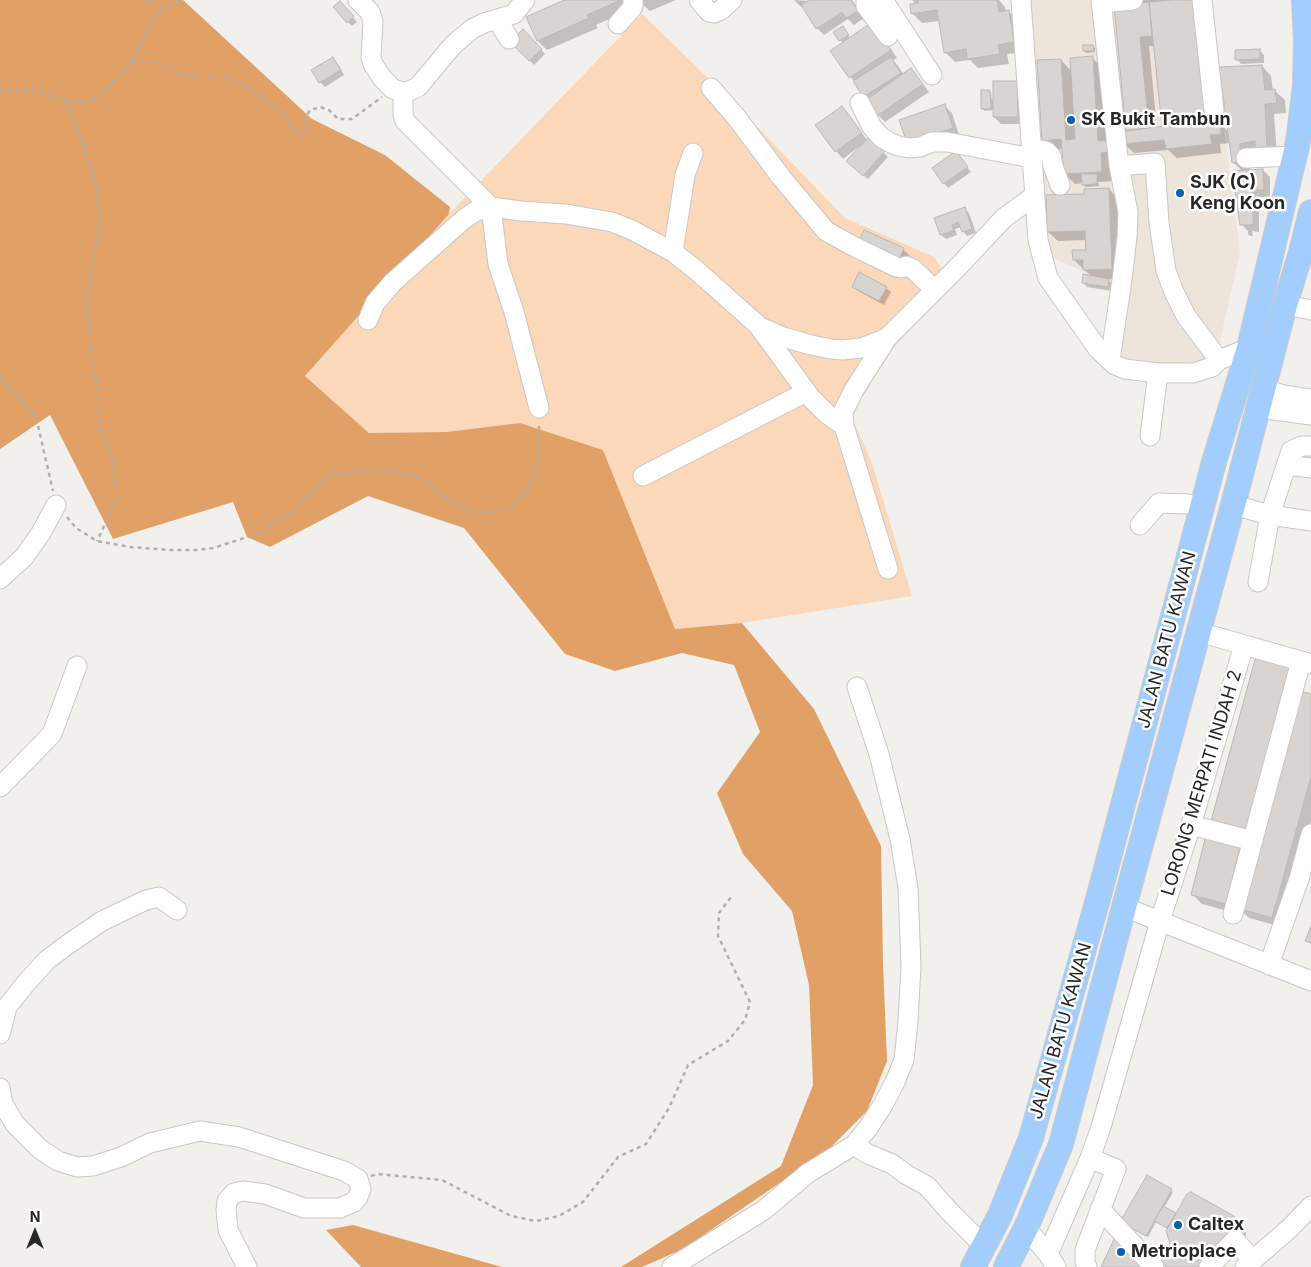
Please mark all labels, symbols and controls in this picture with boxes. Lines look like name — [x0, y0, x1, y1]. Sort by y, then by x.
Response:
place label: SK Bukit Tambun — [1081, 109, 1231, 131]
marker: SK Bukit Tambun — [1065, 114, 1077, 126]
place label: SJK (C) Keng Koon — [1190, 172, 1285, 214]
marker: SJK (C) Keng Koon — [1174, 187, 1186, 199]
street label: JALAN BATU KAWAN — [1133, 549, 1201, 731]
street label: LORONG MERPATI INDAH 2 — [1157, 668, 1247, 898]
street label: JALAN BATU KAWAN — [1025, 940, 1097, 1122]
north arrow — [10, 1207, 60, 1257]
text: N — [30, 1208, 40, 1225]
place label: Caltex — [1188, 1214, 1244, 1236]
marker: Caltex — [1172, 1219, 1184, 1231]
place label: Metrioplace — [1131, 1241, 1236, 1263]
marker: Metrioplace — [1115, 1246, 1127, 1258]

